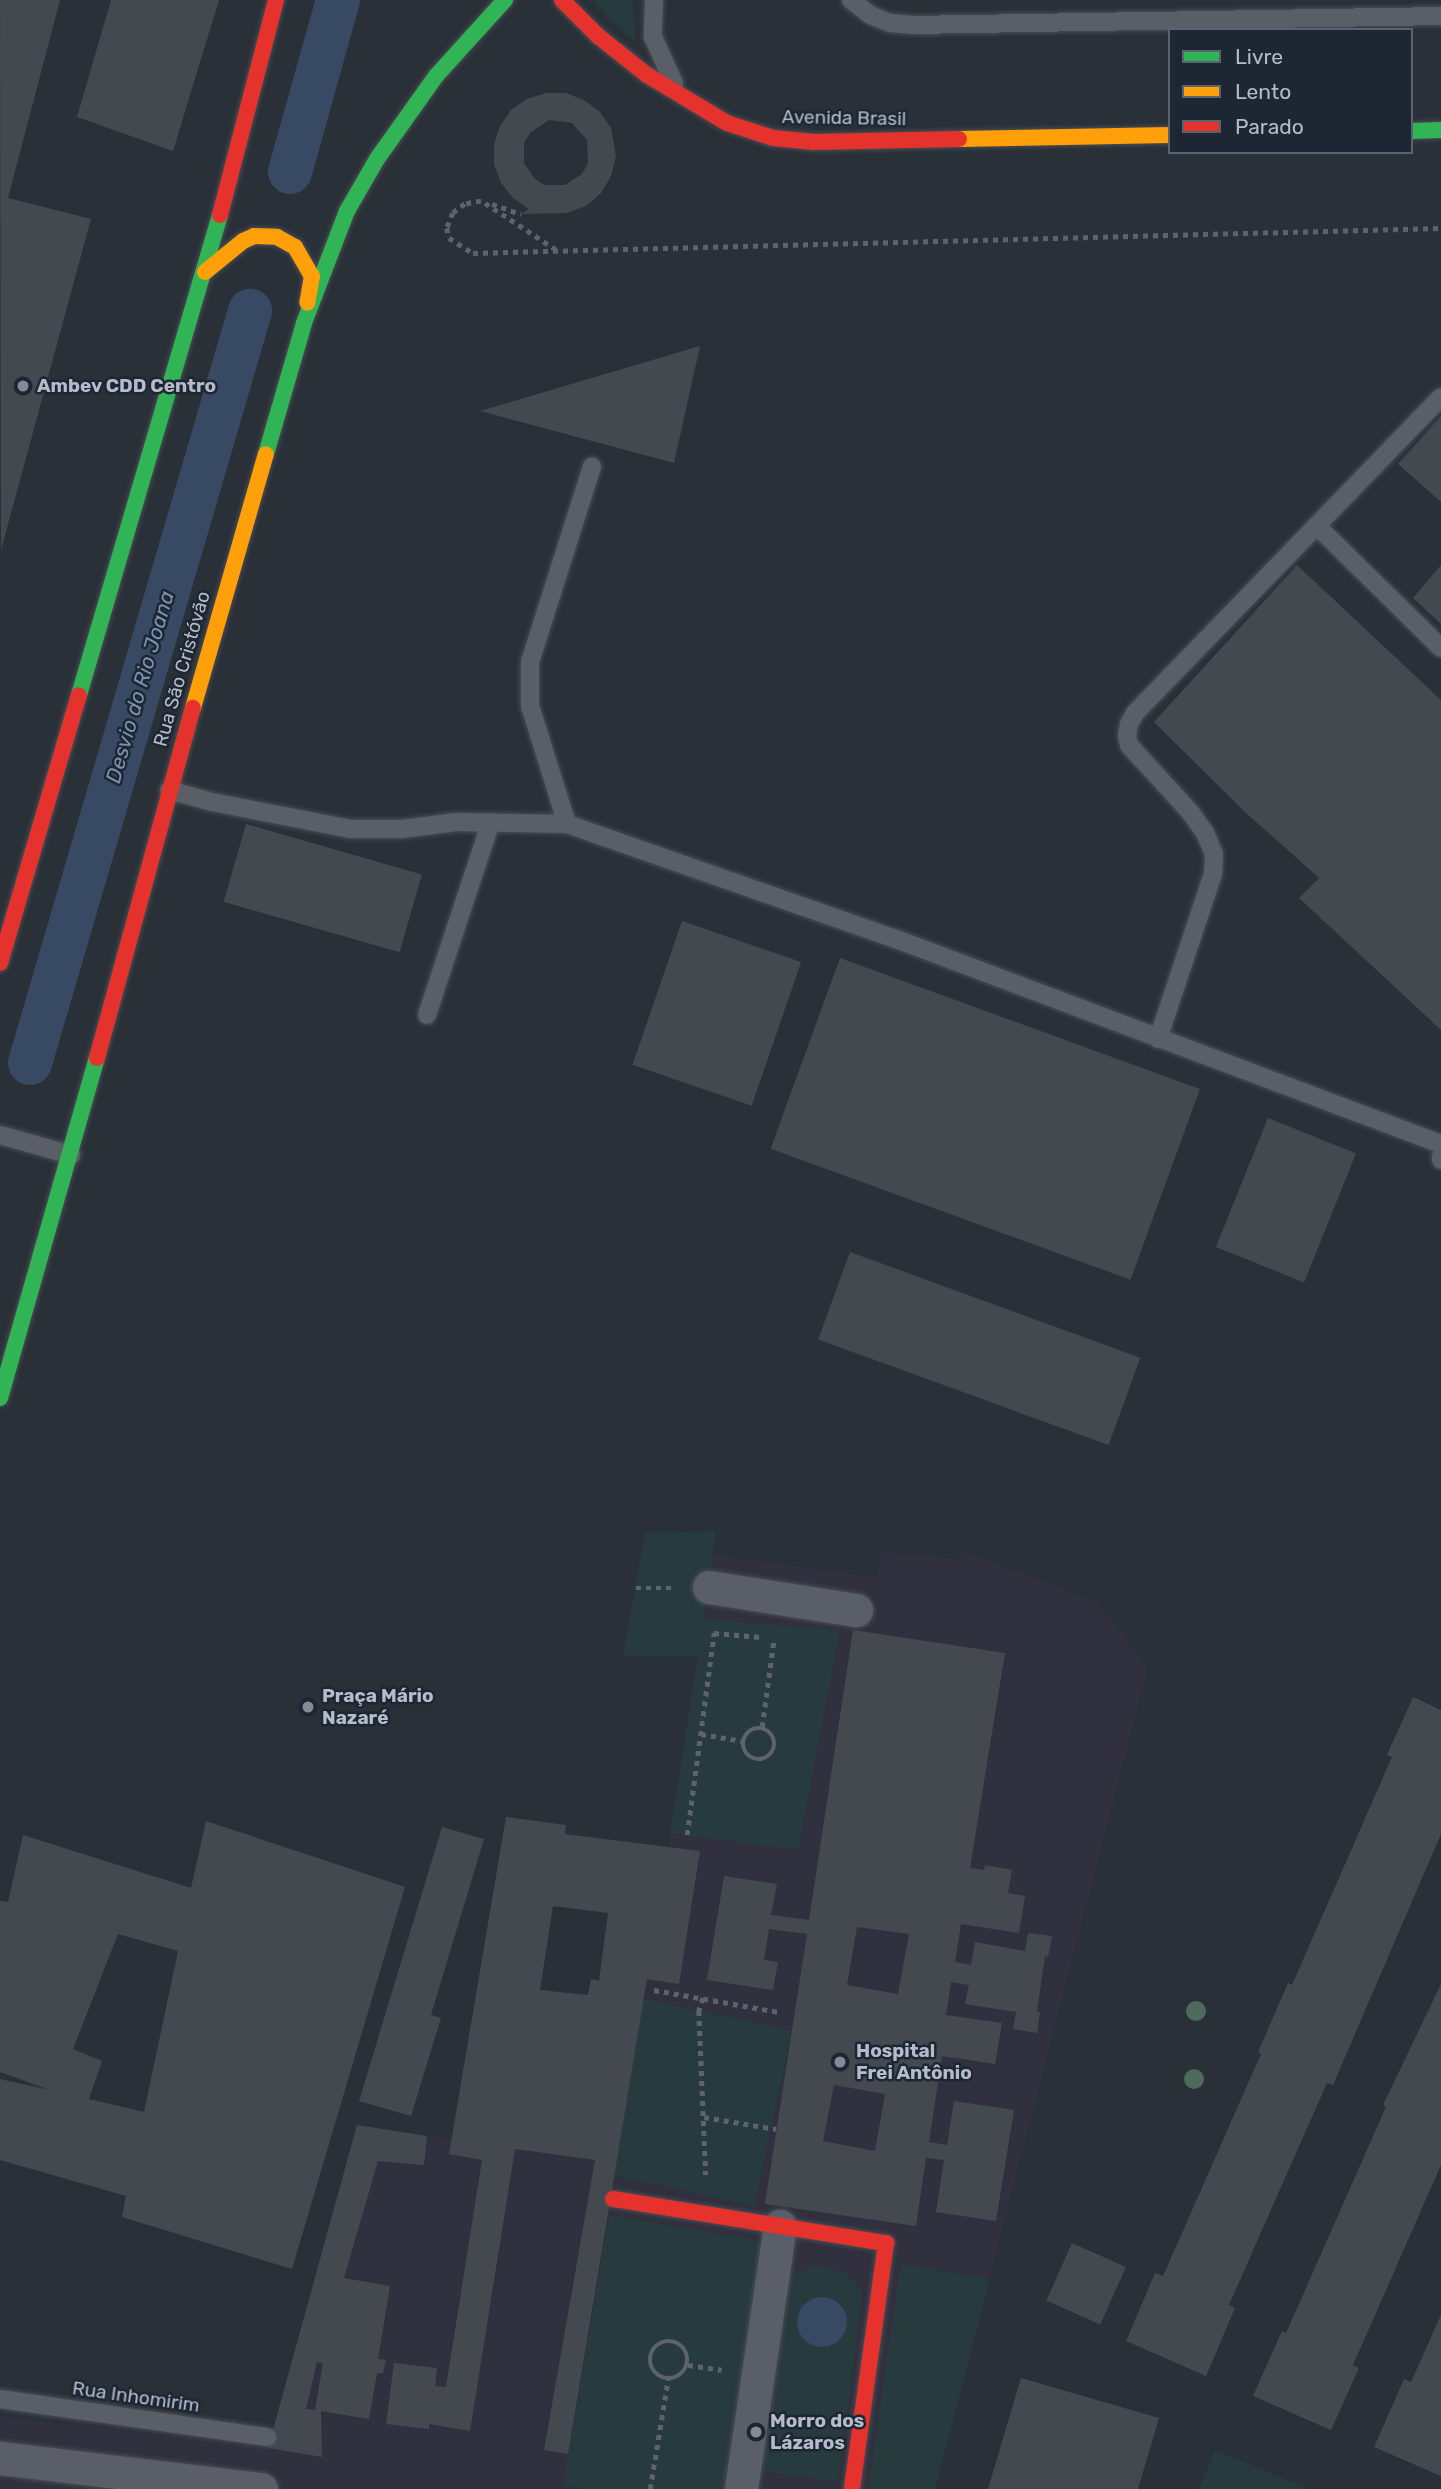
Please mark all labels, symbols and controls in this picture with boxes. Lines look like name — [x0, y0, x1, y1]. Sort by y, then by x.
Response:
legend — [1168, 28, 1413, 154]
text: Livre — [1235, 44, 1283, 69]
text: Lento — [1235, 79, 1291, 104]
street label: Avenida Brasil — [781, 106, 907, 130]
text: Parado — [1235, 114, 1304, 139]
place label: Ambev CDD Centro — [37, 375, 217, 397]
marker: Ambev CDD Centro — [15, 378, 31, 394]
water label: Desvio do Rio Joana — [100, 588, 180, 786]
street label: Rua São Cristóvão — [149, 589, 215, 749]
place label: Praça Mário Nazaré — [322, 1685, 434, 1729]
marker: Praça Mário Nazaré — [300, 1699, 316, 1715]
place label: Hospital Frei Antônio — [856, 2040, 972, 2084]
marker: Hospital Frei Antônio — [830, 2052, 850, 2072]
street label: Rua Inhomirim — [71, 2377, 201, 2417]
place label: Morro dos Lázaros — [770, 2410, 864, 2454]
marker: Morro dos Lázaros — [748, 2424, 764, 2440]

